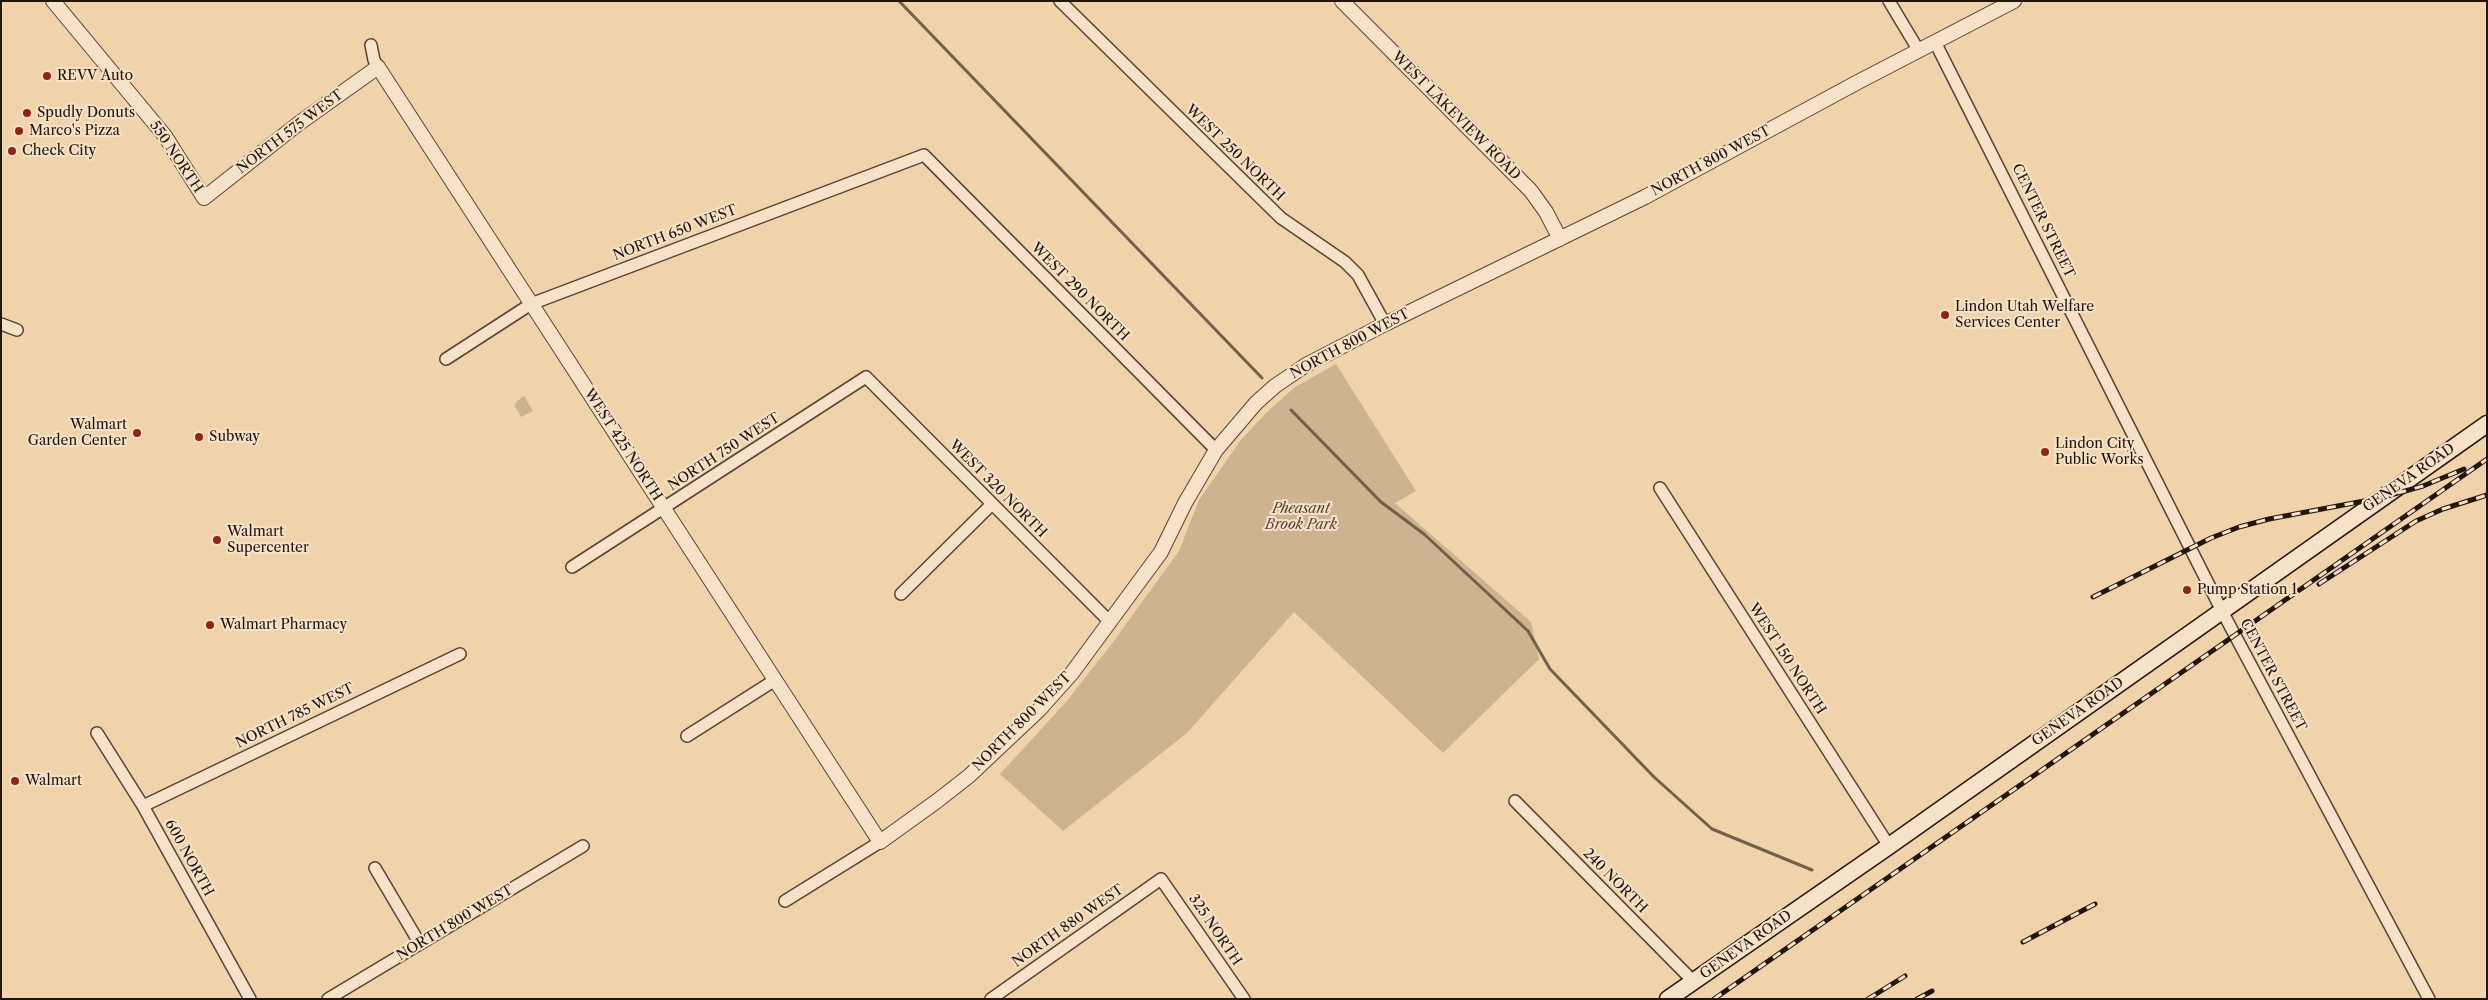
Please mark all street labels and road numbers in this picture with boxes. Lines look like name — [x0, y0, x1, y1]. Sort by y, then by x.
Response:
street label: WEST LAKEVIEW ROAD — [1388, 48, 1524, 184]
street label: NORTH 575 WEST — [234, 87, 346, 177]
street label: WEST 250 NORTH — [1182, 101, 1288, 205]
street label: 550 NORTH — [146, 118, 206, 196]
street label: NORTH 800 WEST — [1648, 122, 1774, 200]
street label: CENTER STREET — [2008, 161, 2078, 281]
street label: NORTH 650 WEST — [611, 202, 739, 264]
street label: WEST 290 NORTH — [1027, 239, 1133, 345]
street label: NORTH 800 WEST — [1287, 305, 1413, 383]
street label: WEST 425 NORTH — [580, 386, 666, 504]
street label: NORTH 750 WEST — [665, 410, 783, 494]
street label: WEST 320 NORTH — [946, 437, 1050, 541]
street label: GENEVA ROAD — [2360, 440, 2458, 516]
street label: WEST 150 NORTH — [1745, 600, 1829, 718]
street label: CENTER STREET — [2236, 616, 2310, 734]
street label: NORTH 800 WEST — [969, 669, 1075, 775]
street label: GENEVA ROAD — [2029, 674, 2127, 750]
street label: NORTH 785 WEST — [233, 680, 357, 752]
street label: 600 NORTH — [161, 817, 217, 899]
street label: 240 NORTH — [1579, 845, 1651, 917]
street label: NORTH 880 WEST — [1009, 881, 1127, 971]
street label: NORTH 800 WEST — [394, 882, 516, 964]
street label: 325 NORTH — [1185, 891, 1245, 969]
street label: GENEVA ROAD — [1697, 907, 1795, 983]

